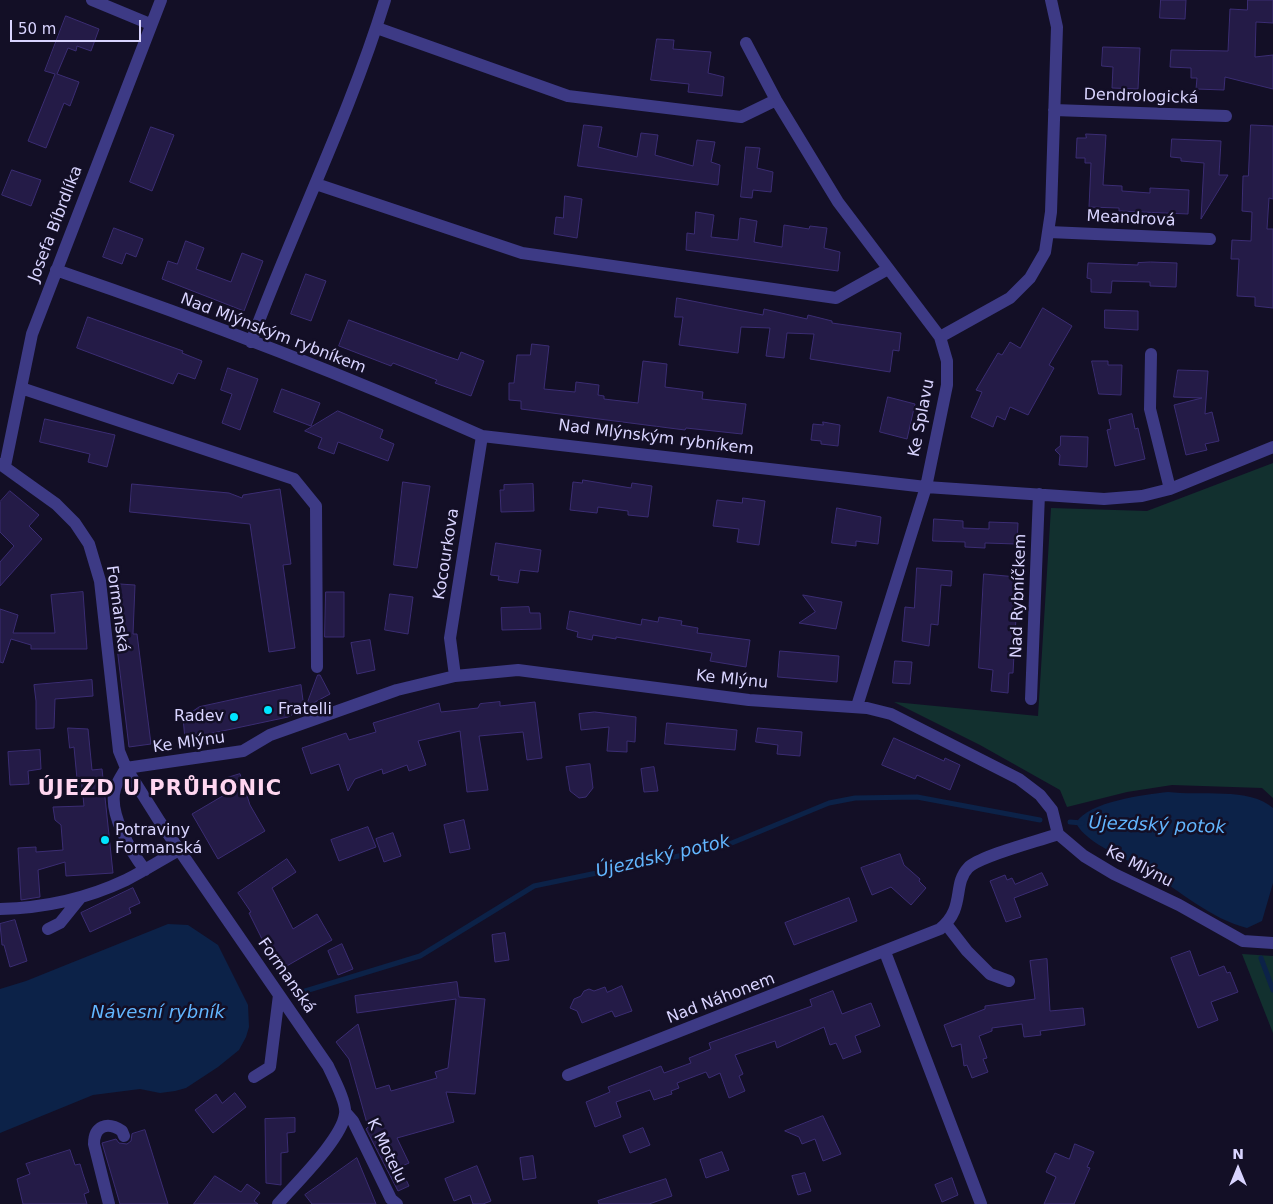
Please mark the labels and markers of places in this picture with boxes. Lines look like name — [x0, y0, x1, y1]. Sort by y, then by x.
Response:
place label: Fratelli — [278, 700, 332, 720]
marker: Fratelli — [262, 704, 274, 716]
place label: Radev — [174, 707, 224, 727]
marker: Radev — [228, 711, 240, 723]
place label: Potraviny Formanská — [115, 821, 202, 859]
marker: Potraviny Formanská — [99, 834, 111, 846]

